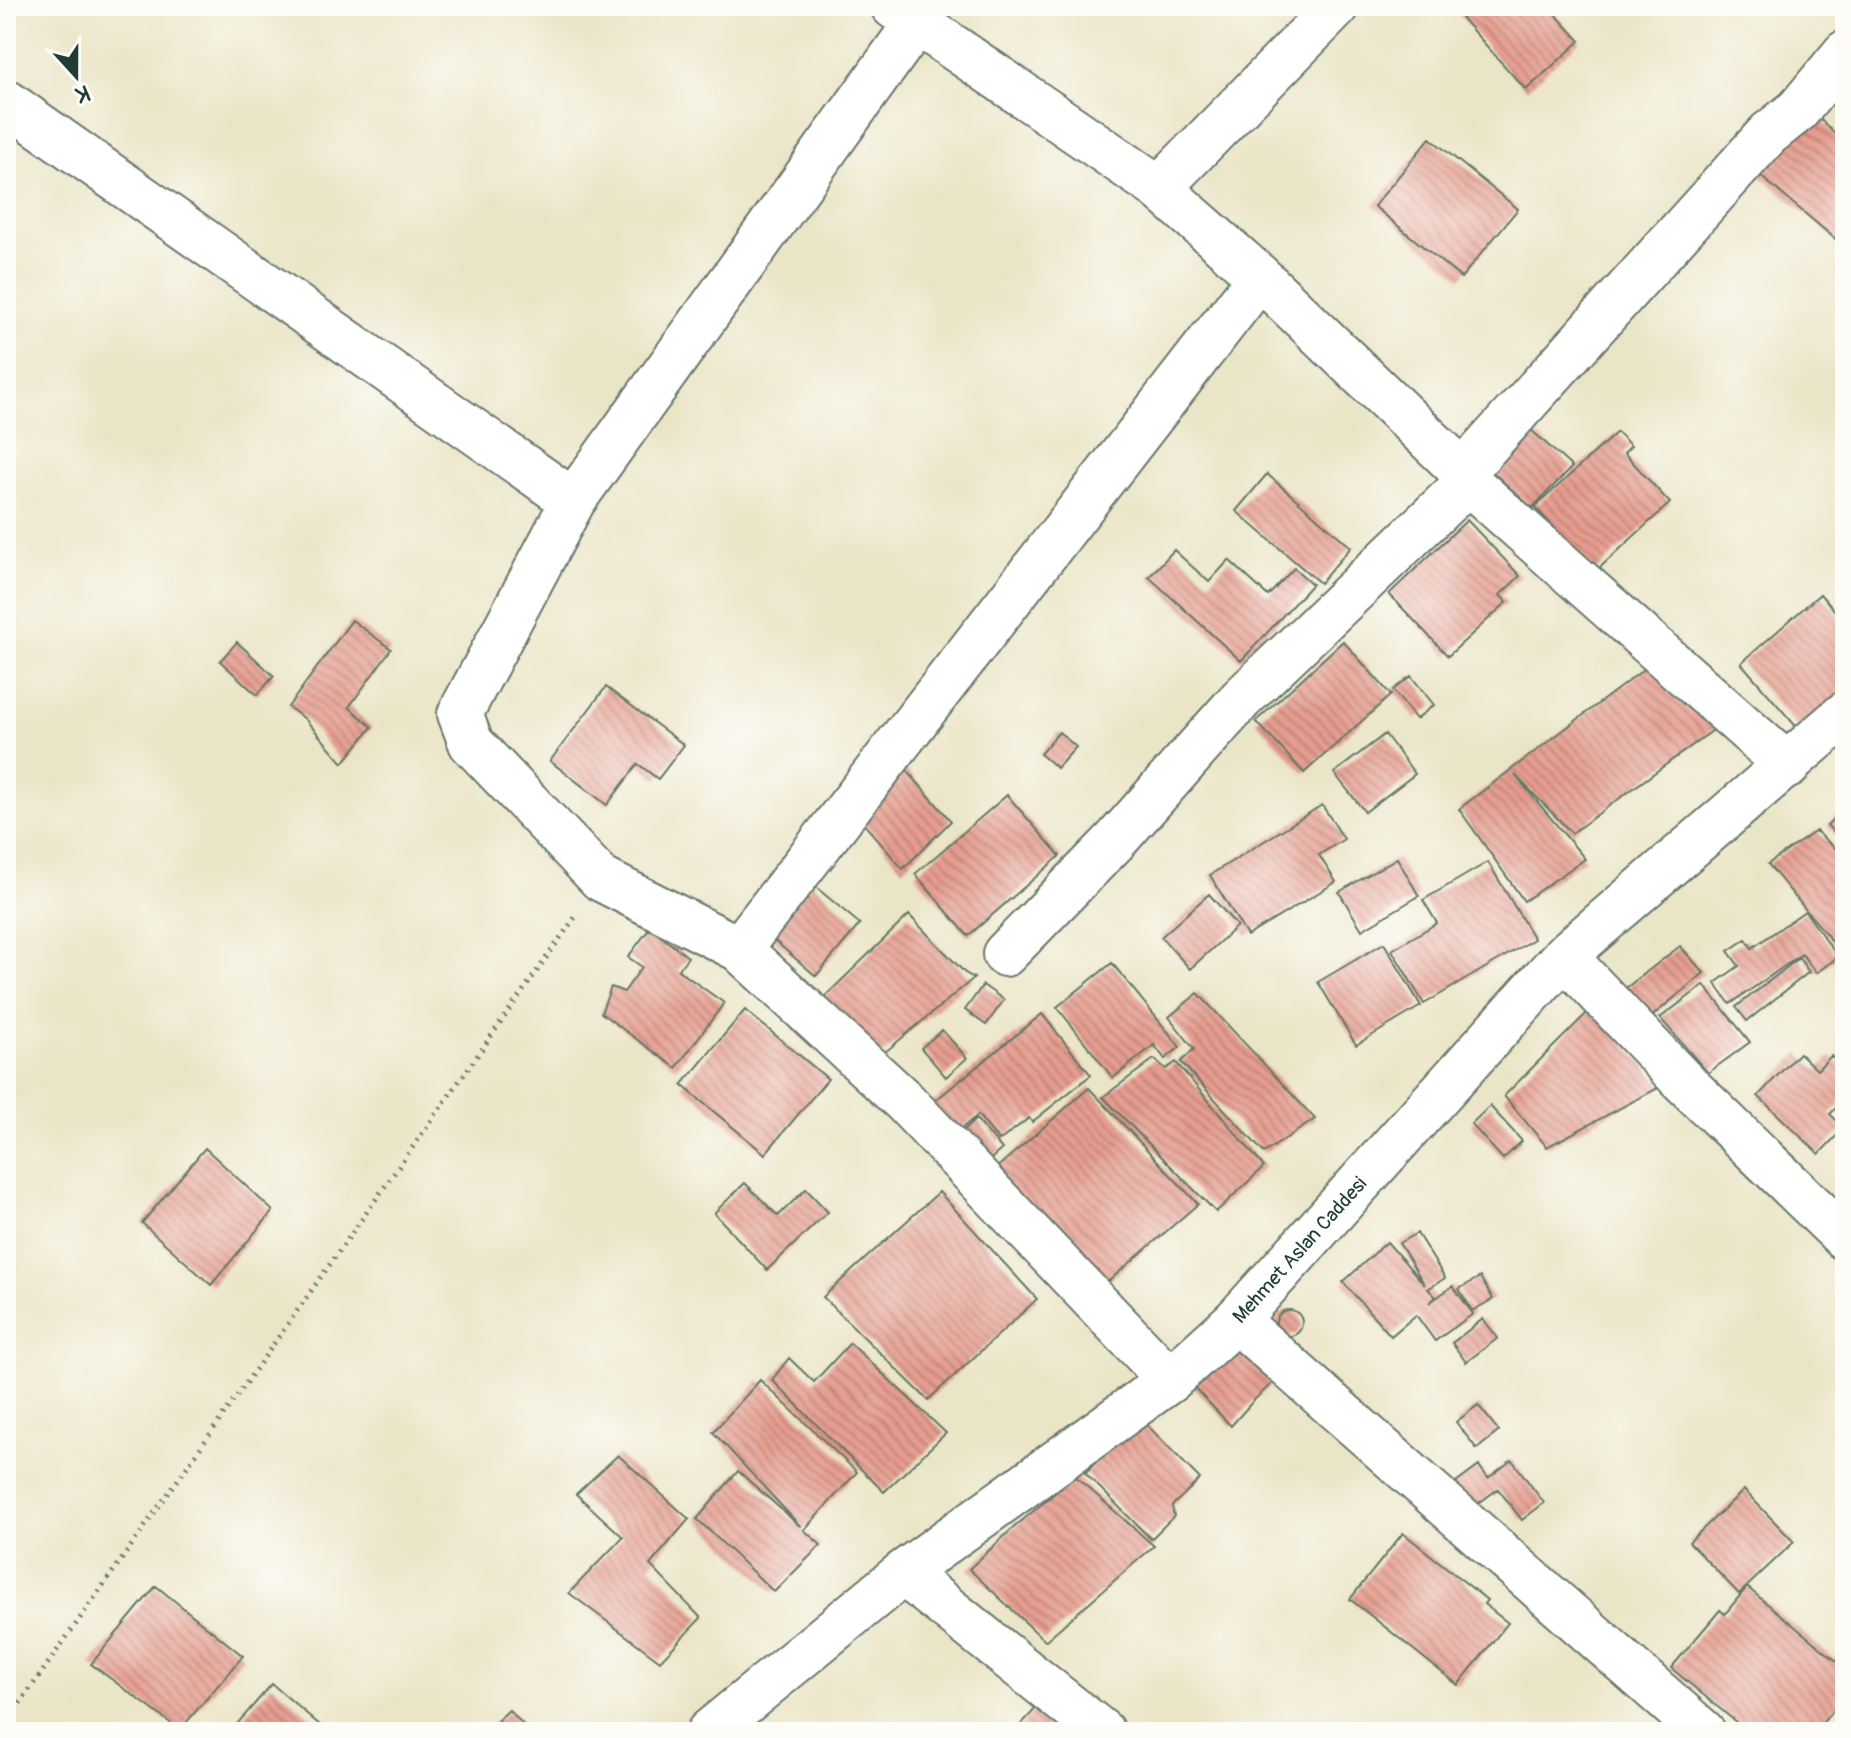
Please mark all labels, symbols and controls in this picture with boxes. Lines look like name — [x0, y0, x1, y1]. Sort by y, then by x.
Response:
north arrow — [36, 36, 116, 116]
text: K — [71, 78, 94, 109]
street label: Mehmet Aslan Caddesi — [1227, 1171, 1372, 1328]

